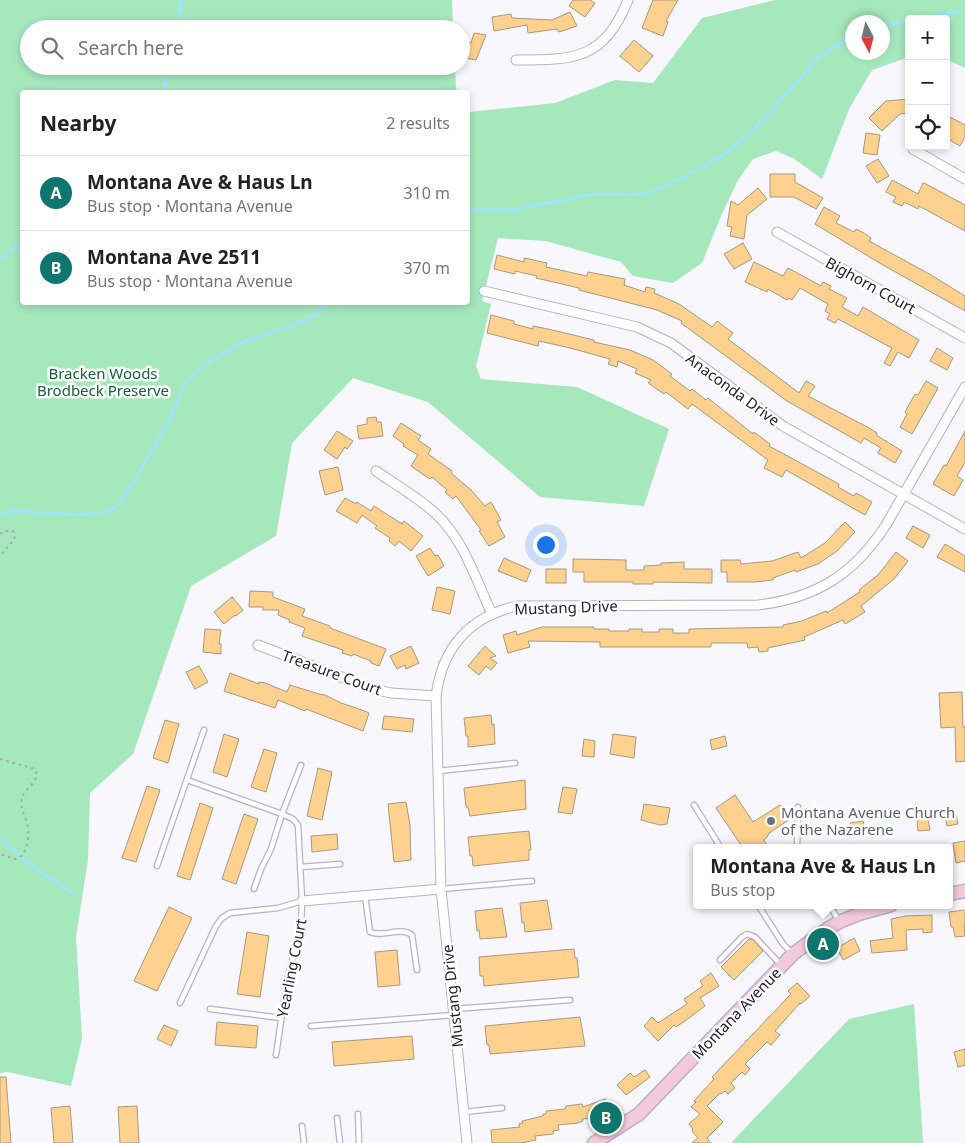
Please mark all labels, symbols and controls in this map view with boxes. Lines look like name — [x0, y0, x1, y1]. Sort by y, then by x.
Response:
north arrow — [845, 15, 890, 60]
map controls — [905, 15, 950, 150]
button: + — [905, 15, 950, 60]
search box — [20, 20, 470, 75]
icon: search — [38, 34, 66, 62]
text: Search here — [78, 35, 184, 61]
button: − — [905, 60, 950, 105]
button: locate — [905, 105, 950, 150]
text: Nearby — [40, 109, 116, 137]
text: 2 results — [386, 112, 450, 134]
text: Montana Ave & Haus Ln — [87, 169, 313, 195]
text: A — [50, 182, 62, 204]
text: 310 m — [403, 182, 450, 204]
text: Bus stop · Montana Avenue — [87, 195, 293, 217]
text: Montana Ave 2511 — [87, 244, 261, 270]
street label: Bighorn Court — [822, 252, 920, 318]
text: B — [51, 257, 61, 279]
text: 370 m — [403, 257, 450, 279]
text: Bus stop · Montana Avenue — [87, 270, 293, 292]
street label: Anaconda Drive — [682, 348, 784, 430]
park label: Bracken Woods Brodbeck Preserve — [37, 363, 169, 400]
your location — [533, 532, 559, 558]
street label: Mustang Drive — [514, 595, 618, 619]
street label: Treasure Court — [279, 645, 385, 699]
place label: Montana Avenue Church of the Nazarene — [781, 802, 955, 839]
marker: Montana Avenue Church of the Nazarene — [765, 815, 777, 827]
popup — [693, 844, 953, 909]
text: Montana Ave & Haus Ln — [710, 853, 936, 879]
text: Bus stop — [710, 879, 775, 901]
street label: Yearling Court — [272, 916, 311, 1019]
pin: A — [807, 925, 839, 963]
street label: Mustang Drive — [437, 944, 467, 1048]
street label: Montana Avenue — [687, 963, 785, 1063]
pin: B — [590, 1099, 622, 1137]

